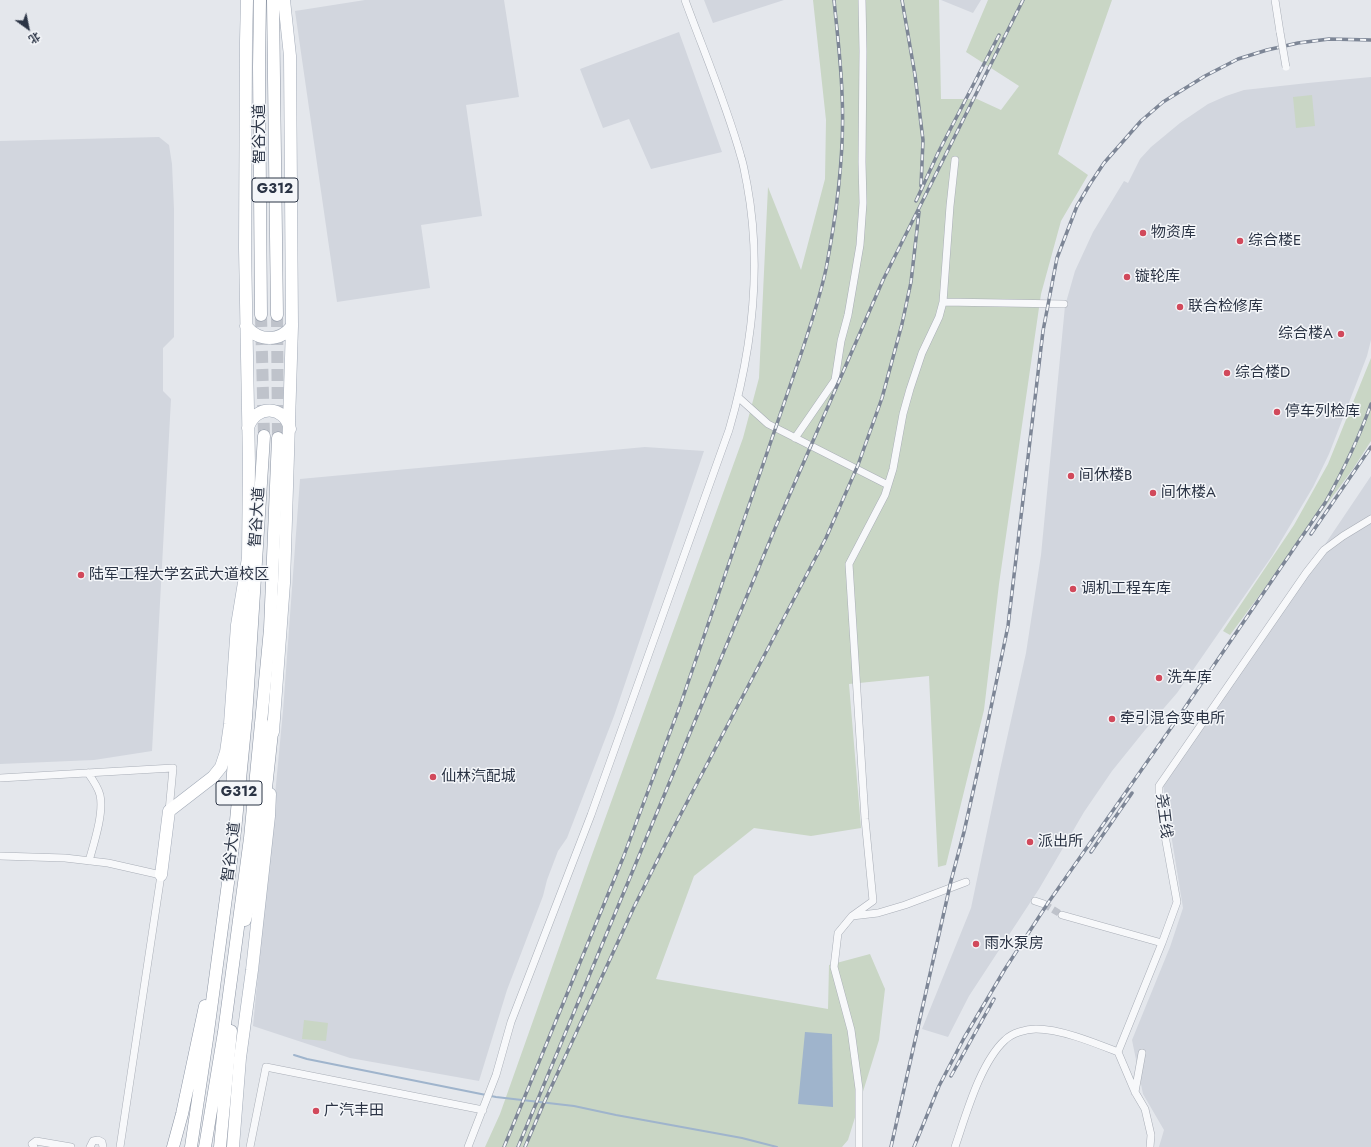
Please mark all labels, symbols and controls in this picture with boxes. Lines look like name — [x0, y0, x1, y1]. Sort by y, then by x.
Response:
north arrow — [8, 8, 48, 48]
text: 北 — [26, 28, 44, 48]
street label: 智谷大道 — [251, 104, 269, 164]
road number: G312 — [252, 178, 298, 202]
place label: 物资库 — [1151, 224, 1196, 242]
marker: 物资库 — [1138, 228, 1148, 238]
place label: 综合楼E — [1248, 232, 1301, 250]
marker: 综合楼E — [1235, 236, 1245, 246]
place label: 镟轮库 — [1135, 268, 1180, 286]
marker: 镟轮库 — [1122, 272, 1132, 282]
place label: 联合检修库 — [1188, 298, 1263, 316]
marker: 联合检修库 — [1175, 302, 1185, 312]
place label: 综合楼A — [1278, 325, 1333, 343]
marker: 综合楼A — [1336, 329, 1346, 339]
place label: 综合楼D — [1235, 364, 1290, 382]
marker: 综合楼D — [1222, 368, 1232, 378]
place label: 停车列检库 — [1285, 403, 1360, 421]
marker: 停车列检库 — [1272, 407, 1282, 417]
place label: 间休楼B — [1079, 467, 1132, 485]
marker: 间休楼B — [1066, 471, 1076, 481]
place label: 间休楼A — [1161, 484, 1216, 502]
street label: 智谷大道 — [247, 486, 269, 548]
marker: 间休楼A — [1148, 488, 1158, 498]
place label: 陆军工程大学玄武大道校区 — [89, 566, 269, 584]
marker: 陆军工程大学玄武大道校区 — [76, 570, 86, 580]
place label: 调机工程车库 — [1081, 580, 1171, 598]
marker: 调机工程车库 — [1068, 584, 1078, 594]
place label: 洗车库 — [1167, 669, 1212, 687]
marker: 洗车库 — [1154, 673, 1164, 683]
place label: 牵引混合变电所 — [1120, 710, 1225, 728]
marker: 牵引混合变电所 — [1107, 714, 1117, 724]
place label: 仙林汽配城 — [441, 768, 516, 786]
marker: 仙林汽配城 — [428, 772, 438, 782]
road number: G312 — [216, 781, 262, 805]
street label: 尧王线 — [1151, 793, 1175, 839]
street label: 智谷大道 — [219, 821, 245, 883]
place label: 派出所 — [1038, 833, 1083, 851]
marker: 派出所 — [1025, 837, 1035, 847]
place label: 雨水泵房 — [984, 935, 1044, 953]
marker: 雨水泵房 — [971, 939, 981, 949]
place label: 广汽丰田 — [324, 1102, 384, 1120]
marker: 广汽丰田 — [311, 1106, 321, 1116]

